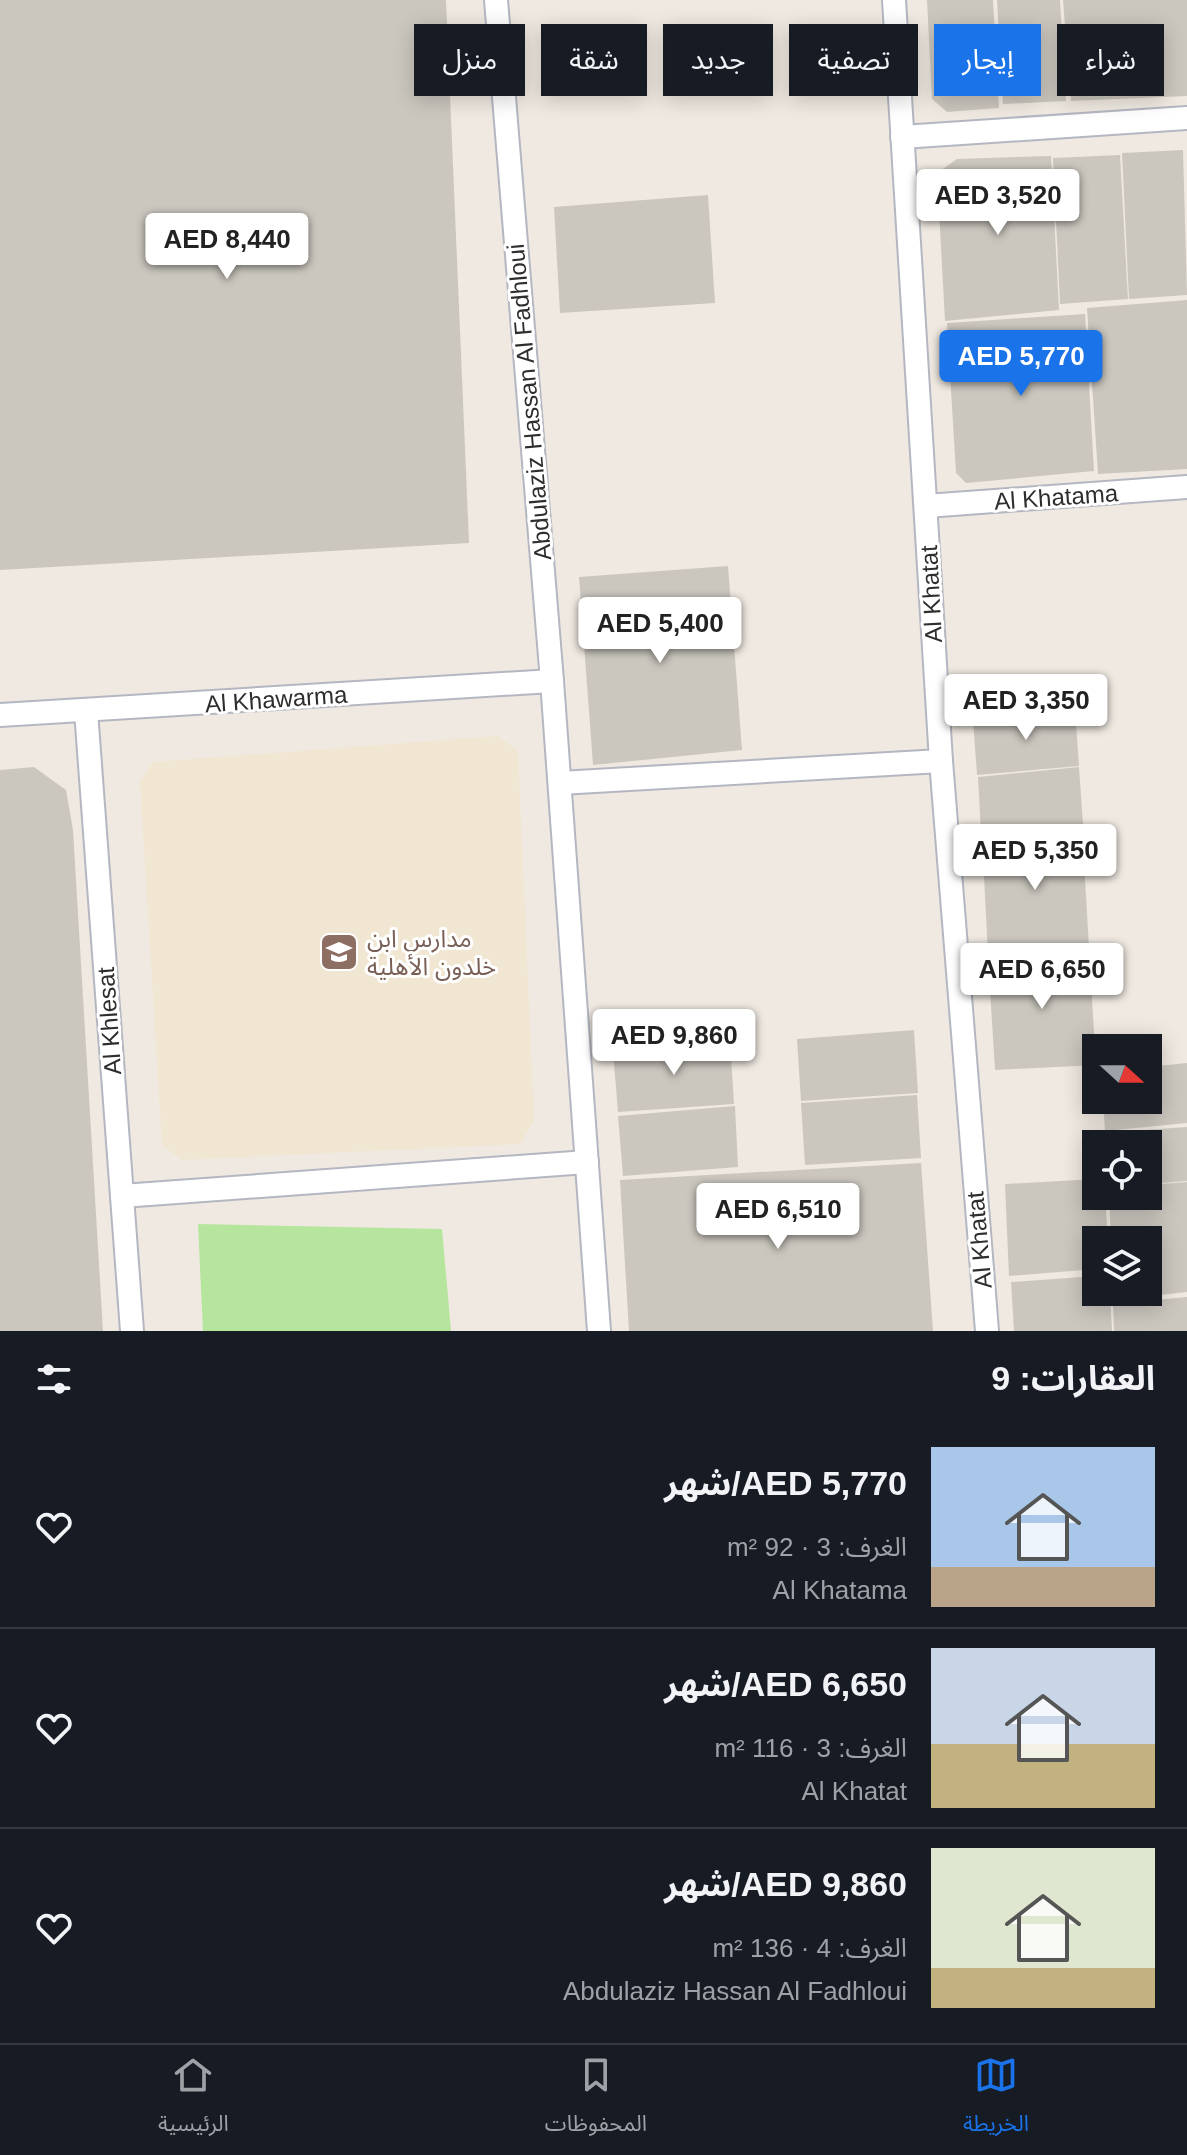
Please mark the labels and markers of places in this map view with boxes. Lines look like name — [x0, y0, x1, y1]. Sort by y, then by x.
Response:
pin: AED 3,520 — [906, 169, 1090, 237]
pin: AED 8,440 — [135, 213, 319, 281]
pin: AED 5,770 — [929, 330, 1113, 398]
pin: AED 5,400 — [568, 597, 752, 665]
pin: AED 3,350 — [934, 674, 1118, 742]
pin: AED 5,350 — [943, 824, 1127, 892]
place label: مدارس ابن خلدون الأهلية — [367, 925, 496, 981]
school or university icon: مدارس ابن خلدون الأهلية — [318, 931, 360, 973]
pin: AED 6,650 — [950, 943, 1134, 1011]
pin: AED 9,860 — [582, 1009, 766, 1077]
pin: AED 6,510 — [686, 1183, 870, 1251]

